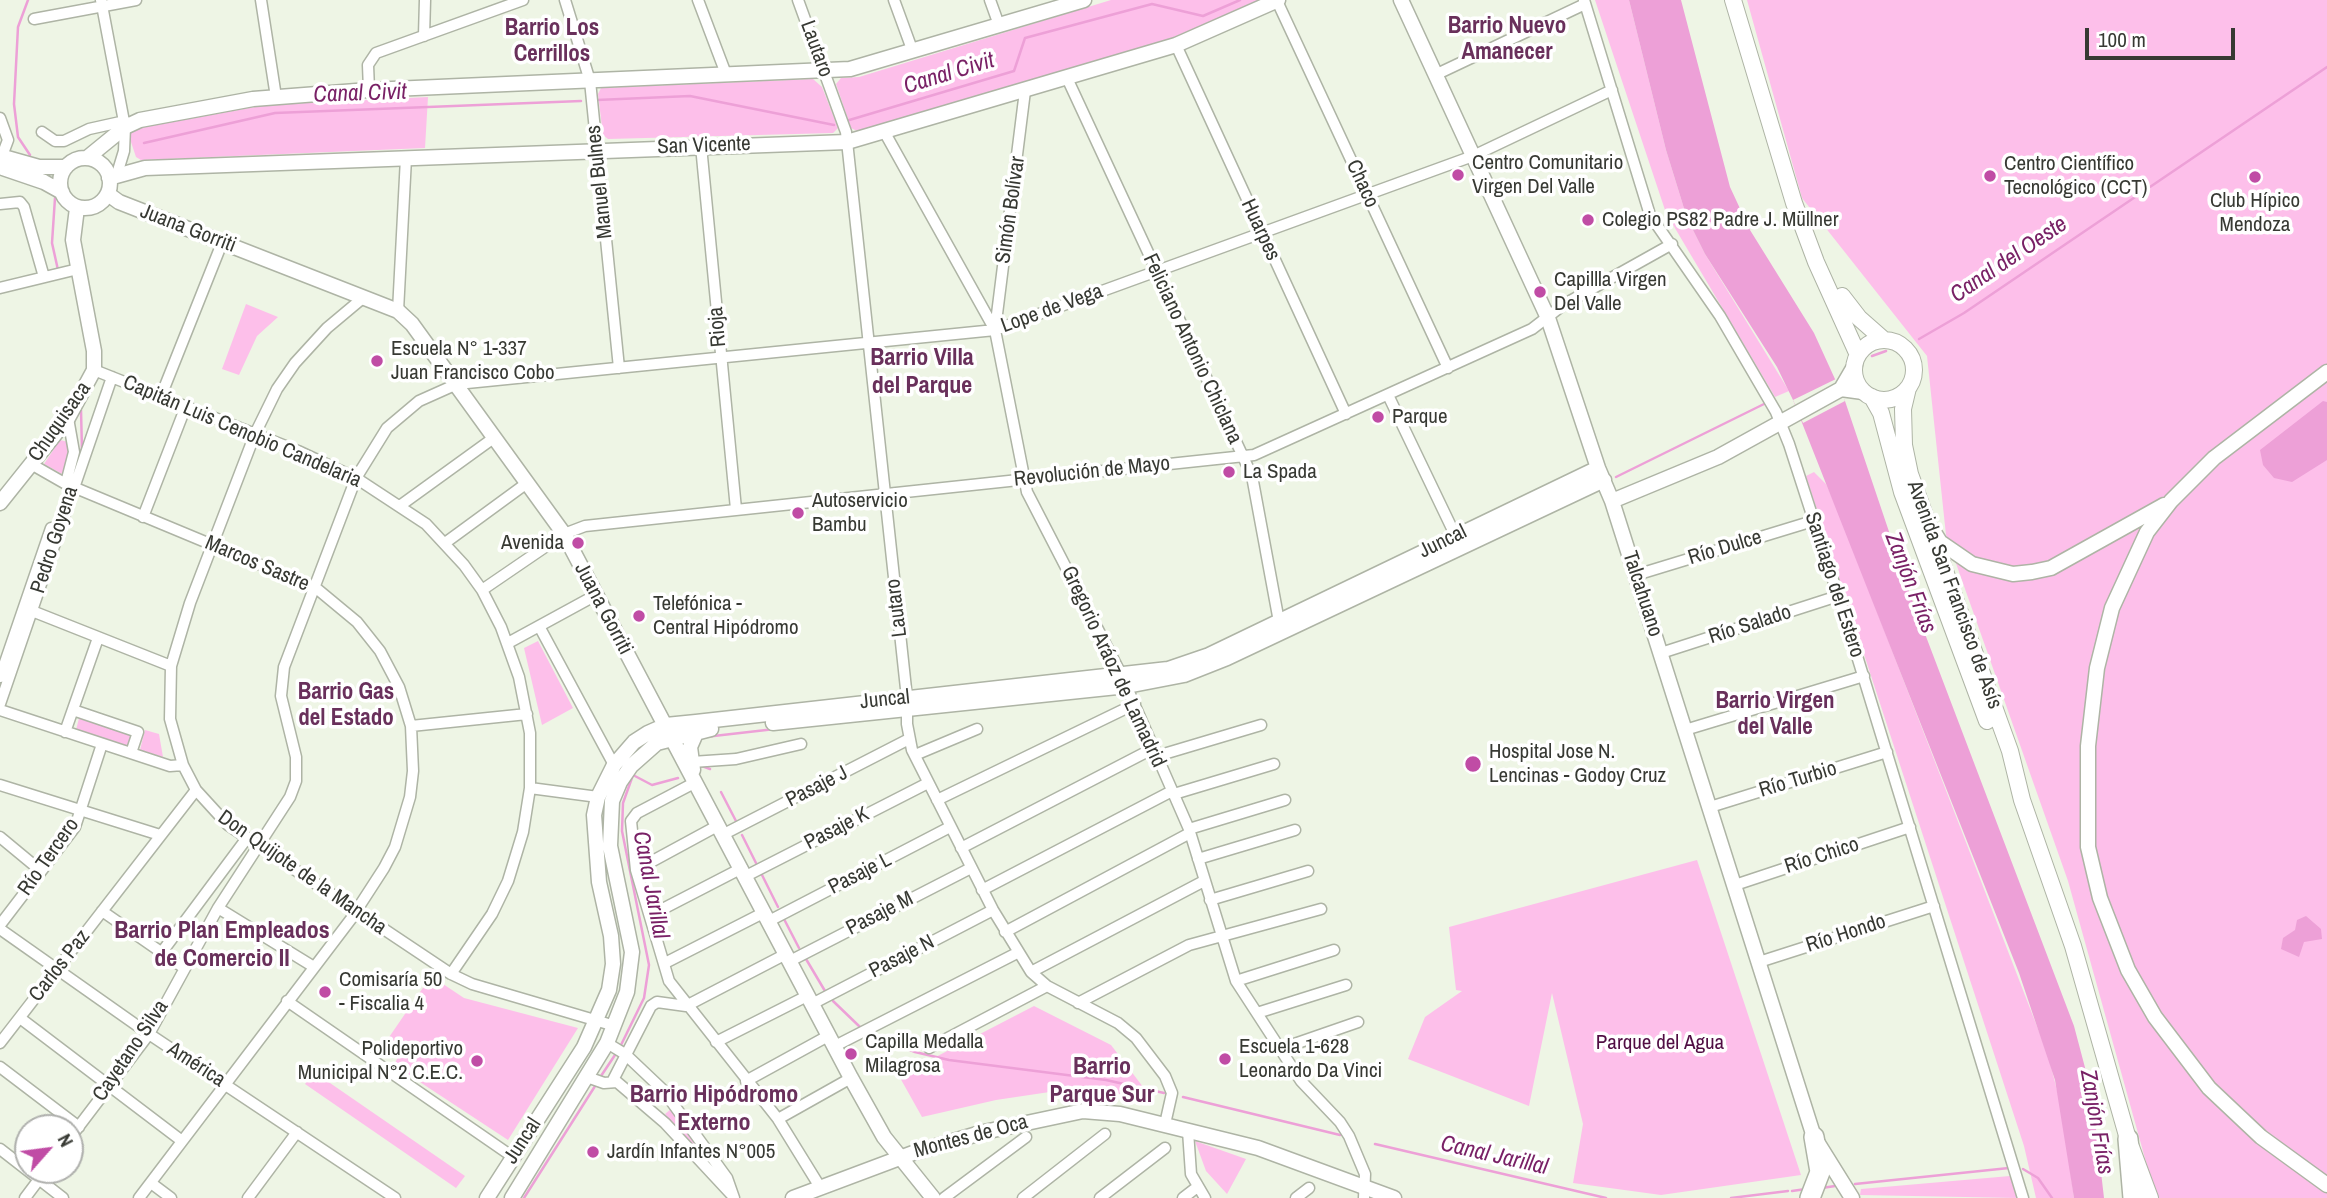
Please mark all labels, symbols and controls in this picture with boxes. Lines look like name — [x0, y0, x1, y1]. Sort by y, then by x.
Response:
district label: Barrio Nuevo Amanecer — [1448, 13, 1566, 67]
scale bar — [2089, 14, 2240, 58]
district label: Barrio Los Cerrillos — [505, 15, 599, 69]
street label: Lautaro — [794, 17, 838, 81]
text: 100 m — [2098, 25, 2146, 54]
water label: Canal Civit — [900, 47, 998, 101]
water label: Canal Civit — [313, 79, 407, 109]
street label: Manuel Bulnes — [582, 124, 618, 240]
street label: San Vicente — [657, 132, 751, 160]
place label: Centro Comunitario Virgen Del Valle — [1472, 150, 1623, 200]
place label: Centro Científico Tecnológico (CCT) — [2004, 151, 2148, 201]
street label: Simón Bolívar — [991, 155, 1031, 265]
street label: Chaco — [1340, 156, 1384, 212]
marker: Centro Comunitario Virgen Del Valle — [1450, 167, 1466, 183]
marker: Centro Científico Tecnológico (CCT) — [1982, 168, 1998, 184]
marker: Club Hípico Mendoza — [2247, 169, 2263, 185]
place label: Club Hípico Mendoza — [2210, 188, 2300, 238]
street label: Huarpes — [1235, 195, 1285, 265]
street label: Juana Gorriti — [137, 199, 239, 259]
place label: Colegio PS82 Padre J. Müllner — [1602, 207, 1838, 233]
water label: Canal del Oeste — [1945, 211, 2073, 309]
marker: Colegio PS82 Padre J. Müllner — [1580, 212, 1596, 228]
street label: Feliciano Antonio Chiclana — [1137, 250, 1247, 448]
place label: Capillla Virgen Del Valle — [1554, 267, 1667, 317]
street label: Lope de Vega — [998, 279, 1106, 339]
marker: Capillla Virgen Del Valle — [1532, 284, 1548, 300]
street label: Rioja — [704, 306, 732, 348]
place label: Escuela N° 1-337 Juan Francisco Cobo — [391, 336, 555, 386]
district label: Barrio Villa del Parque — [870, 345, 974, 401]
marker: Escuela N° 1-337 Juan Francisco Cobo — [369, 353, 385, 369]
street label: Capitán Luis Cenobio Candelaria — [119, 370, 365, 494]
street label: Chuquisaca — [23, 377, 97, 467]
place label: Parque — [1392, 404, 1448, 430]
marker: Parque — [1370, 409, 1386, 425]
street label: Revolución de Mayo — [1013, 451, 1171, 493]
place label: La Spada — [1243, 459, 1317, 485]
marker: La Spada — [1221, 464, 1237, 480]
street label: Avenida San Francisco de Asís — [1901, 477, 2007, 713]
street label: Pedro Goyena — [26, 483, 84, 597]
place label: Autoservicio Bambu — [812, 488, 908, 538]
marker: Autoservicio Bambu — [790, 505, 806, 521]
street label: Santiago del Estero — [1799, 509, 1869, 661]
street label: Juncal — [1415, 520, 1471, 564]
street label: Río Dulce — [1685, 525, 1765, 571]
water label: Zanjón Frías — [1878, 529, 1942, 637]
place label: Avenida — [501, 530, 564, 556]
street label: Marcos Sastre — [201, 531, 313, 597]
marker: Avenida — [570, 535, 586, 551]
street label: Talcahuano — [1616, 548, 1668, 640]
street label: Juana Gorriti — [568, 559, 638, 659]
street label: Gregorio Aráoz de Lamadrid — [1055, 562, 1171, 772]
street label: Lautaro — [881, 577, 913, 639]
place label: Telefónica - Central Hipódromo — [653, 591, 798, 641]
street label: Río Salado — [1706, 600, 1794, 650]
marker: Telefónica - Central Hipódromo — [631, 608, 647, 624]
district label: Barrio Gas del Estado — [298, 679, 394, 733]
street label: Juncal — [859, 685, 911, 715]
district label: Barrio Virgen del Valle — [1715, 688, 1835, 742]
place label: Hospital Jose N. Lencinas - Godoy Cruz — [1489, 739, 1666, 789]
marker: Hospital Jose N. Lencinas - Godoy Cruz — [1463, 754, 1483, 774]
street label: Río Turbio — [1756, 756, 1840, 804]
street label: Pasaje J — [782, 761, 852, 813]
street label: Pasaje K — [801, 802, 873, 856]
street label: Don Quijote de la Mancha — [213, 805, 391, 941]
street label: Río Tercero — [13, 813, 85, 901]
water label: Canal Jarillal — [626, 829, 674, 941]
street label: Río Chico — [1782, 832, 1862, 880]
street label: Pasaje L — [824, 848, 896, 900]
street label: Pasaje M — [842, 886, 918, 942]
street label: Río Hondo — [1803, 909, 1889, 959]
district label: Barrio Plan Empleados de Comercio II — [114, 918, 330, 974]
street label: Carlos Paz — [24, 925, 96, 1007]
street label: Pasaje N — [865, 930, 939, 984]
place label: Comisaría 50 - Fiscalia 4 — [339, 967, 442, 1017]
marker: Comisaría 50 - Fiscalia 4 — [317, 984, 333, 1000]
street label: Cayetano Silva — [88, 996, 174, 1106]
place label: Capilla Medalla Milagrosa — [865, 1029, 984, 1079]
park label: Parque del Agua — [1596, 1030, 1724, 1056]
place label: Escuela 1-628 Leonardo Da Vinci — [1239, 1034, 1382, 1084]
place label: Polideportivo Municipal N°2 C.E.C. — [298, 1036, 463, 1086]
street label: América — [162, 1037, 230, 1093]
marker: Capilla Medalla Milagrosa — [843, 1046, 859, 1062]
marker: Escuela 1-628 Leonardo Da Vinci — [1217, 1051, 1233, 1067]
marker: Polideportivo Municipal N°2 C.E.C. — [469, 1053, 485, 1069]
district label: Barrio Parque Sur — [1050, 1054, 1154, 1110]
water label: Zanjón Frías — [2073, 1067, 2119, 1177]
district label: Barrio Hipódromo Externo — [630, 1082, 798, 1138]
street label: Montes de Oca — [911, 1110, 1031, 1164]
street label: Juncal — [499, 1113, 547, 1169]
north arrow — [14, 1114, 84, 1184]
text: N — [52, 1129, 80, 1151]
water label: Canal Jarillal — [1438, 1130, 1550, 1182]
place label: Jardín Infantes N°005 — [607, 1139, 775, 1165]
marker: Jardín Infantes N°005 — [585, 1144, 601, 1160]

